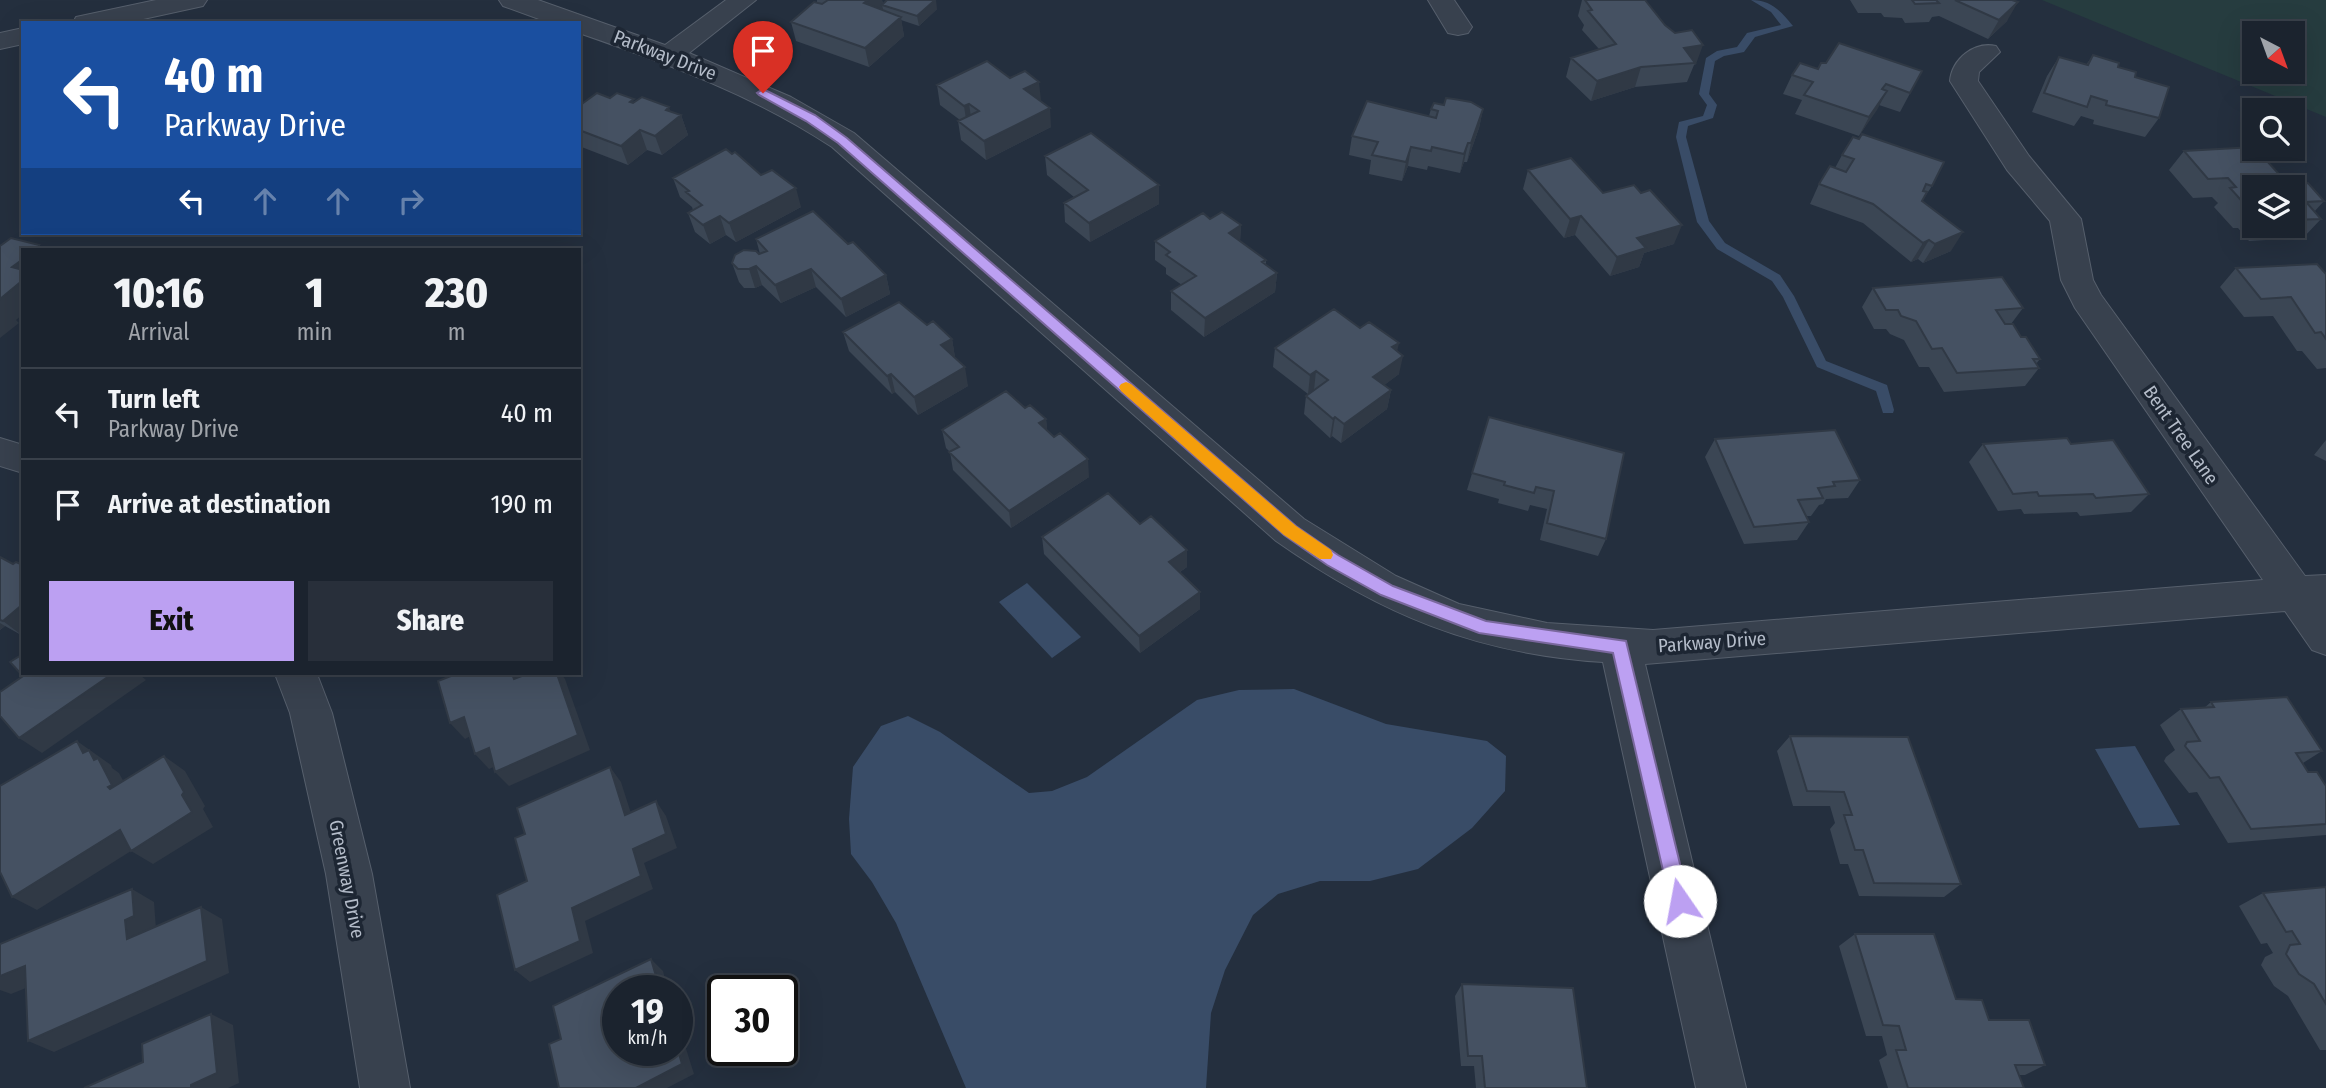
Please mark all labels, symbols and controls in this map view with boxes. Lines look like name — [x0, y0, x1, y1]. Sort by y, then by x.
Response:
pin — [733, 21, 793, 93]
north arrow — [2242, 21, 2305, 84]
map controls — [2242, 21, 2305, 238]
street label: Parkway Drive — [610, 25, 720, 85]
icon: arrive — [744, 32, 782, 70]
text: 40 m — [164, 46, 264, 105]
icon: left — [49, 49, 140, 140]
button: search — [2242, 98, 2305, 161]
text: Parkway Drive — [164, 106, 346, 144]
button: layers — [2242, 175, 2305, 238]
icon: left — [173, 182, 211, 220]
icon: ahead — [246, 182, 284, 220]
icon: ahead — [319, 182, 357, 220]
icon: right — [392, 182, 430, 220]
text: 10:16 — [114, 268, 204, 318]
text: 1 — [305, 268, 324, 318]
text: 230 — [425, 268, 488, 318]
text: Arrival — [128, 318, 189, 346]
text: min — [297, 318, 332, 346]
text: m — [448, 318, 466, 346]
street label: Bent Tree Lane — [2139, 381, 2223, 489]
text: Turn left — [108, 384, 200, 415]
icon: left — [49, 395, 87, 433]
text: 40 m — [501, 398, 553, 429]
text: Parkway Drive — [108, 415, 239, 443]
icon: arrive — [49, 486, 87, 524]
text: Arrive at destination — [108, 489, 331, 520]
text: 190 m — [491, 489, 553, 520]
button: Exit — [49, 581, 294, 661]
button: Share — [308, 581, 553, 661]
street label: Parkway Drive — [1657, 627, 1767, 657]
street label: Greenway Drive — [324, 818, 370, 940]
position arrow — [1643, 864, 1717, 938]
speed limit sign: 30 — [707, 975, 798, 1066]
text: 19 — [631, 990, 664, 1032]
text: km/h — [627, 1027, 668, 1049]

